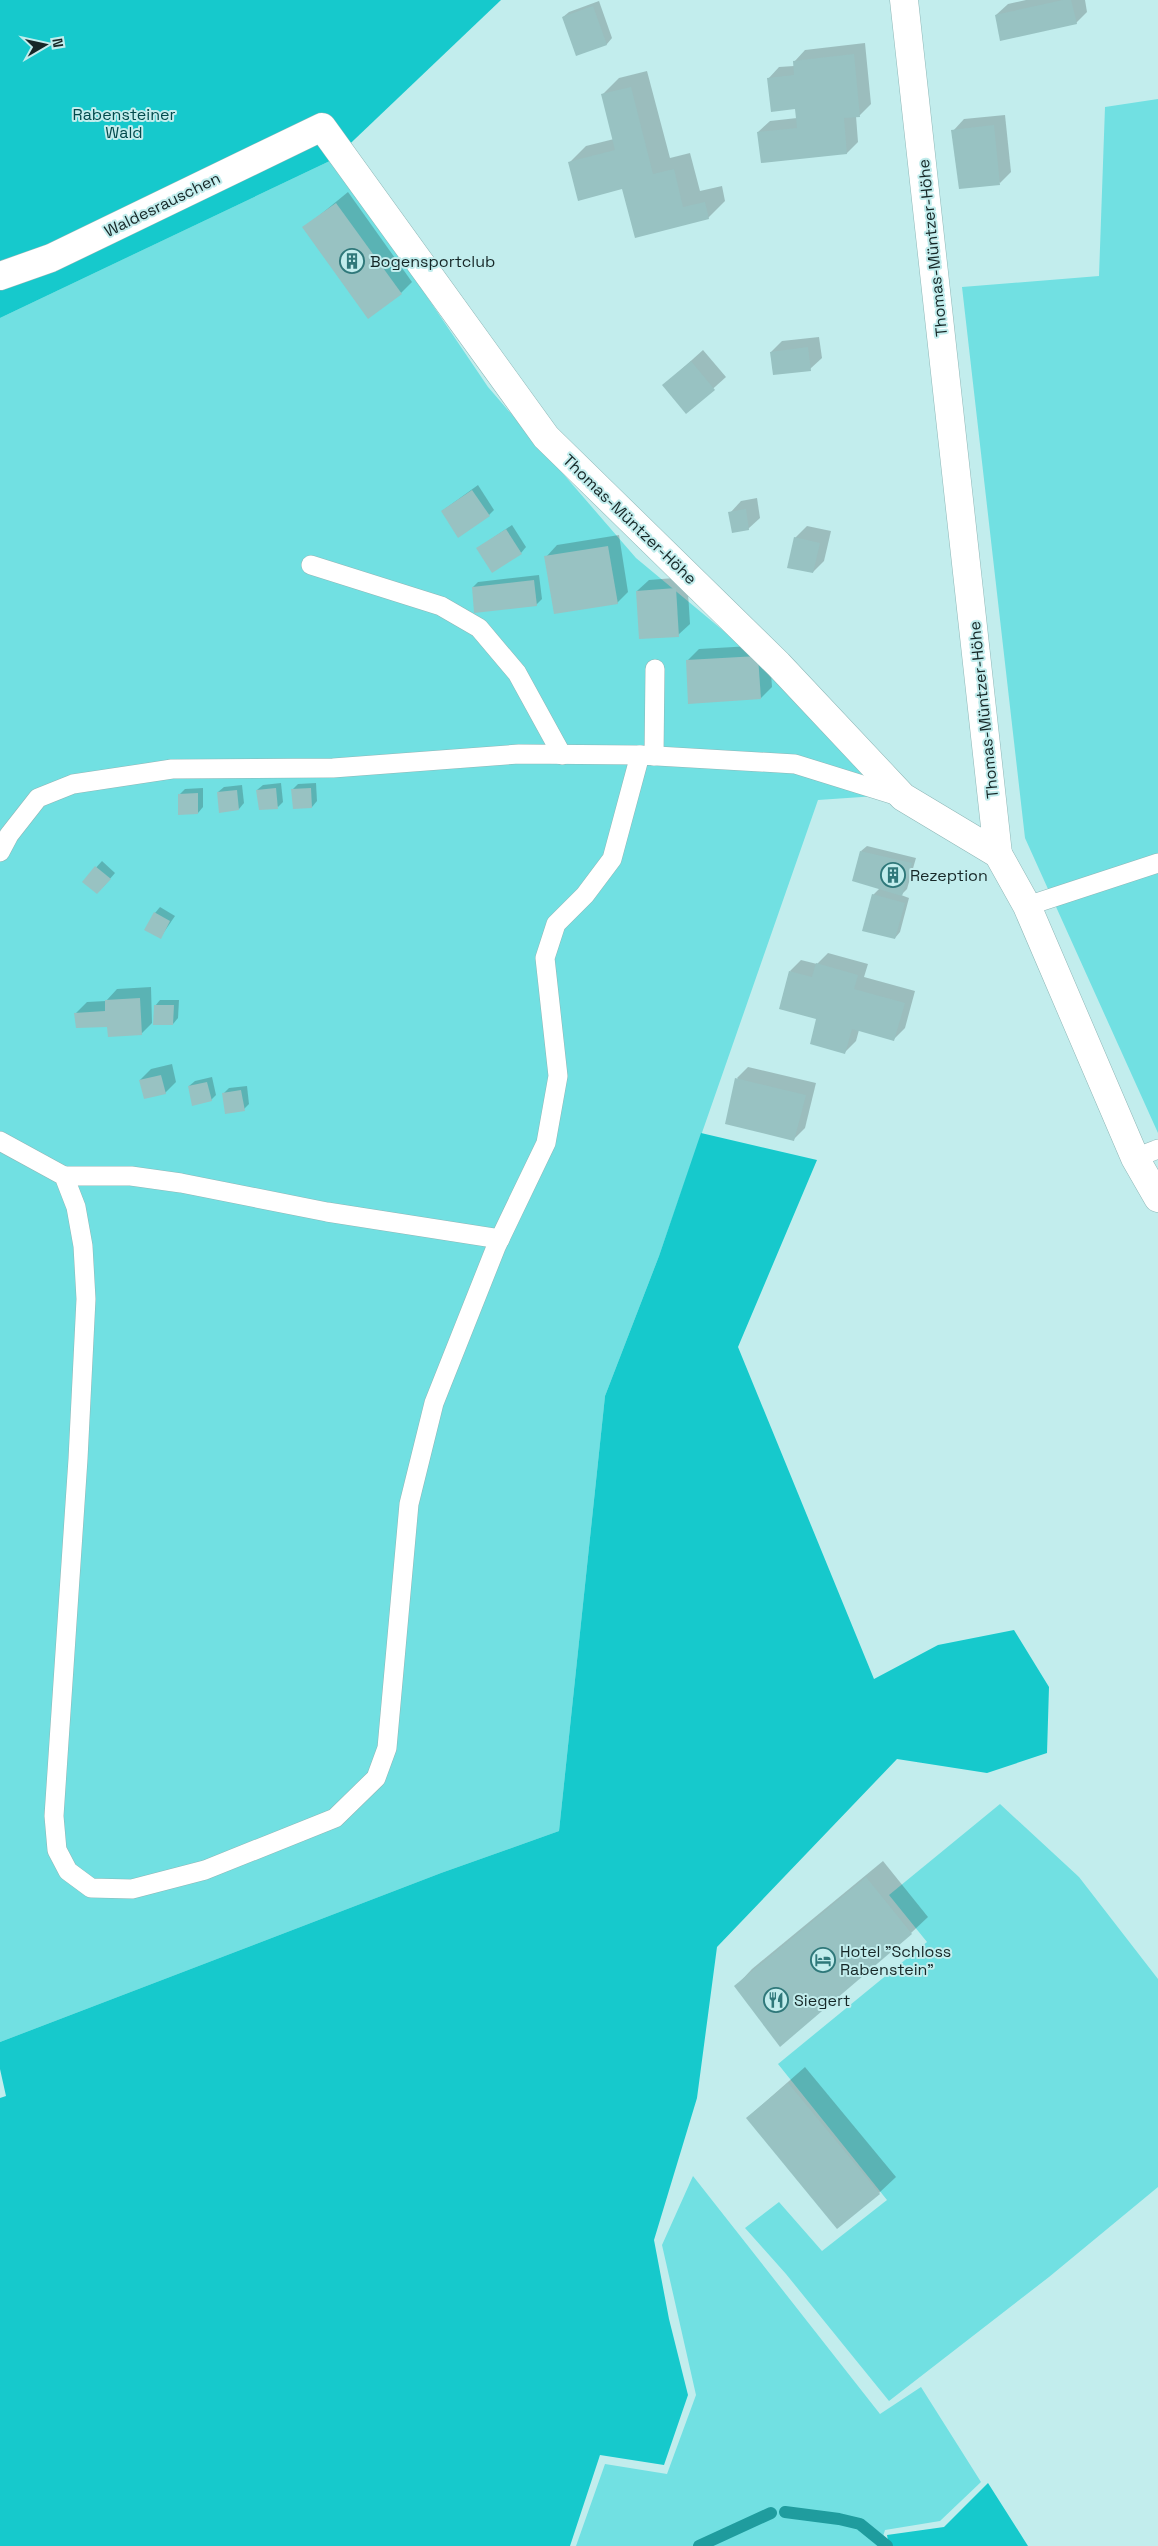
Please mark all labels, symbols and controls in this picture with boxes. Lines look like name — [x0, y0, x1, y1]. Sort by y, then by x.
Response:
north arrow — [20, 20, 70, 70]
text: N — [48, 37, 67, 49]
park label: Rabensteiner Wald — [73, 104, 175, 143]
street label: Thomas-Müntzer-Höhe — [913, 158, 952, 338]
street label: Waldesrauschen — [101, 167, 224, 242]
building icon: Bogensportclub — [339, 248, 365, 274]
place label: Bogensportclub — [370, 251, 495, 272]
street label: Thomas-Müntzer-Höhe — [558, 450, 701, 589]
street label: Thomas-Müntzer-Höhe — [964, 620, 1003, 800]
building icon: Rezeption — [880, 862, 906, 888]
place label: Rezeption — [910, 865, 988, 886]
place label: Hotel "Schloss Rabenstein" — [840, 1941, 951, 1980]
hotel icon: Hotel "Schloss Rabenstein" — [810, 1947, 836, 1973]
restaurant icon: Siegert — [763, 1987, 789, 2013]
place label: Siegert — [794, 1990, 850, 2011]

